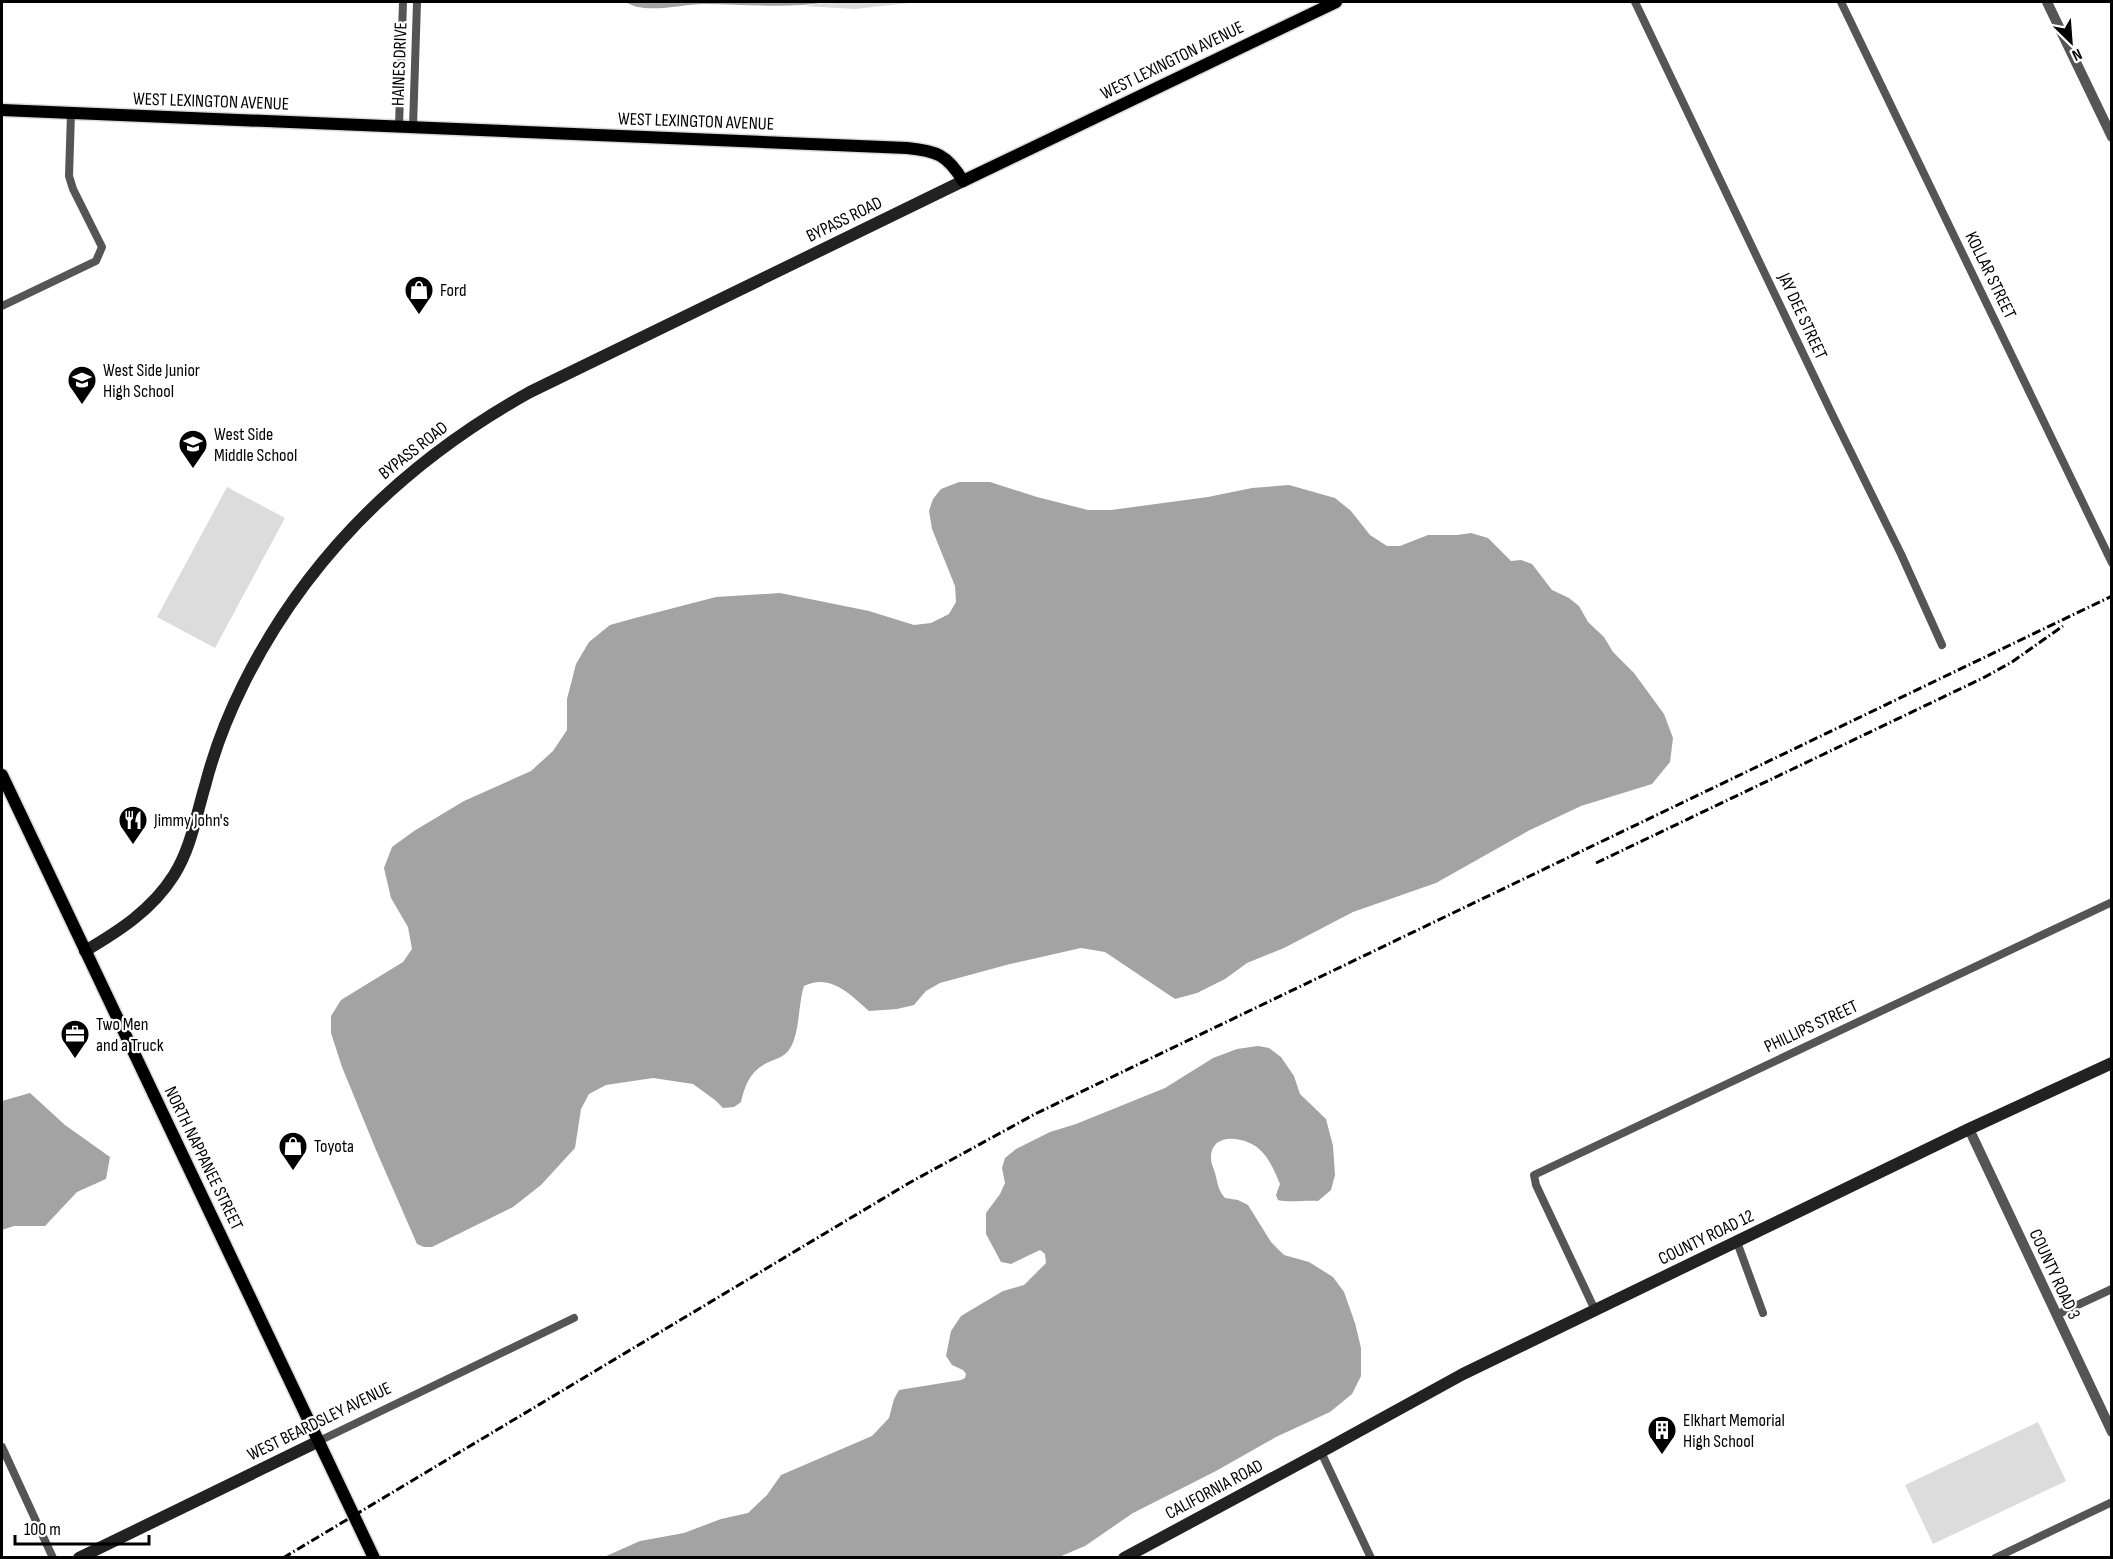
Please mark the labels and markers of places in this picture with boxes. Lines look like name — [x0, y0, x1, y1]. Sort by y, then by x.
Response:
shop icon: Ford — [403, 274, 435, 316]
place label: Ford — [440, 280, 466, 301]
place label: West Side Junior High School — [103, 360, 200, 402]
school or university icon: West Side Junior High School — [66, 364, 98, 406]
place label: West Side Middle School — [214, 424, 297, 466]
school or university icon: West Side Middle School — [177, 428, 209, 470]
restaurant icon: Jimmy John's — [117, 804, 149, 846]
place label: Jimmy John's — [153, 810, 229, 831]
place label: Two Men and a Truck — [96, 1014, 164, 1056]
office icon: Two Men and a Truck — [59, 1018, 91, 1060]
shop icon: Toyota — [277, 1130, 309, 1172]
place label: Toyota — [314, 1136, 354, 1157]
place label: Elkhart Memorial High School — [1683, 1410, 1785, 1452]
building icon: Elkhart Memorial High School — [1646, 1414, 1678, 1456]

